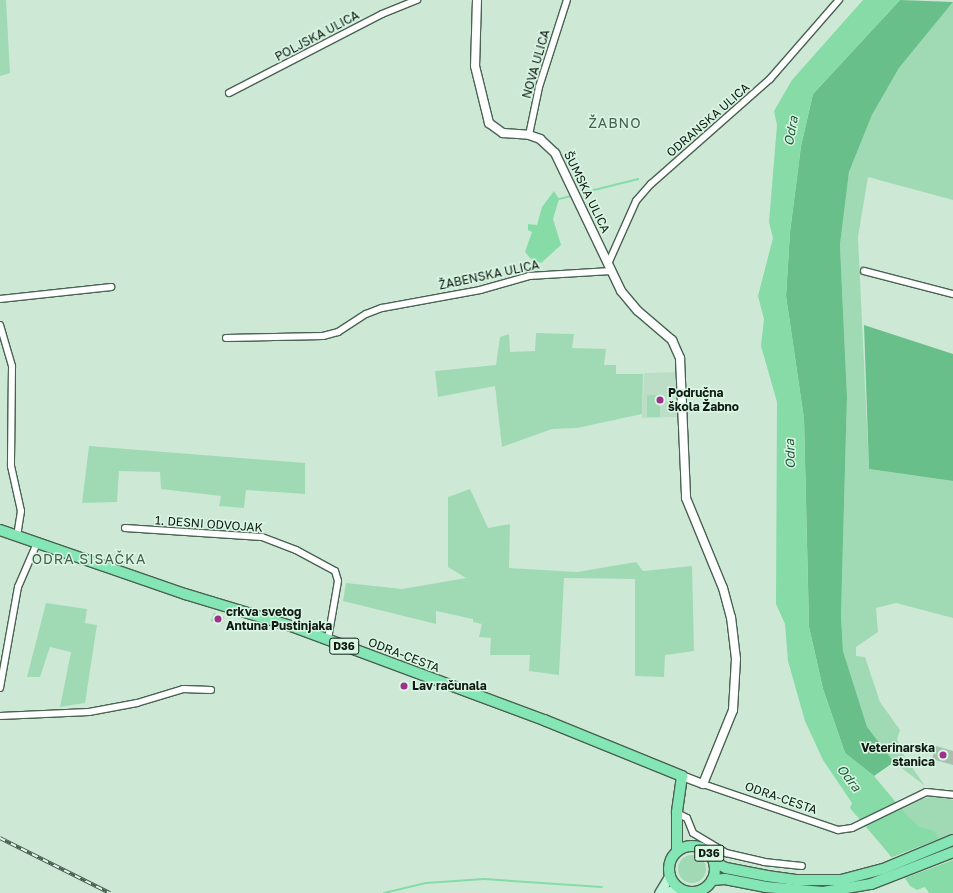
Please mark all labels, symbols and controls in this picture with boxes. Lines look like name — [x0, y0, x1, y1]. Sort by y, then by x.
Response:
street label: POLJSKA ULICA — [273, 8, 361, 64]
street label: NOVA ULICA — [519, 28, 553, 100]
street label: ODRANSKA ULICA — [664, 80, 752, 160]
district label: ŽABNO — [588, 115, 642, 131]
water label: Odra — [781, 115, 801, 147]
street label: ŠUMSKA ULICA — [561, 149, 613, 235]
street label: ŽABENSKA ULICA — [437, 257, 541, 293]
place label: Područna škola Žabno — [668, 386, 739, 414]
marker: Područna škola Žabno — [655, 395, 665, 405]
water label: Odra — [782, 439, 798, 469]
street label: 1. DESNI ODVOJAK — [155, 513, 263, 535]
district label: ODRA SISAČKA — [32, 551, 146, 567]
place label: crkva svetog Antuna Pustinjaka — [226, 605, 332, 633]
marker: crkva svetog Antuna Pustinjaka — [213, 614, 223, 624]
street label: ODRA-CESTA — [366, 635, 442, 675]
road number: D36 — [329, 637, 359, 655]
place label: Lav računala — [412, 679, 487, 693]
marker: Lav računala — [399, 681, 409, 691]
place label: Veterinarska stanica — [861, 741, 935, 769]
marker: Veterinarska stanica — [938, 750, 948, 760]
water label: Odra — [834, 761, 864, 795]
street label: ODRA-CESTA — [743, 779, 819, 817]
road number: D36 — [694, 844, 724, 862]

